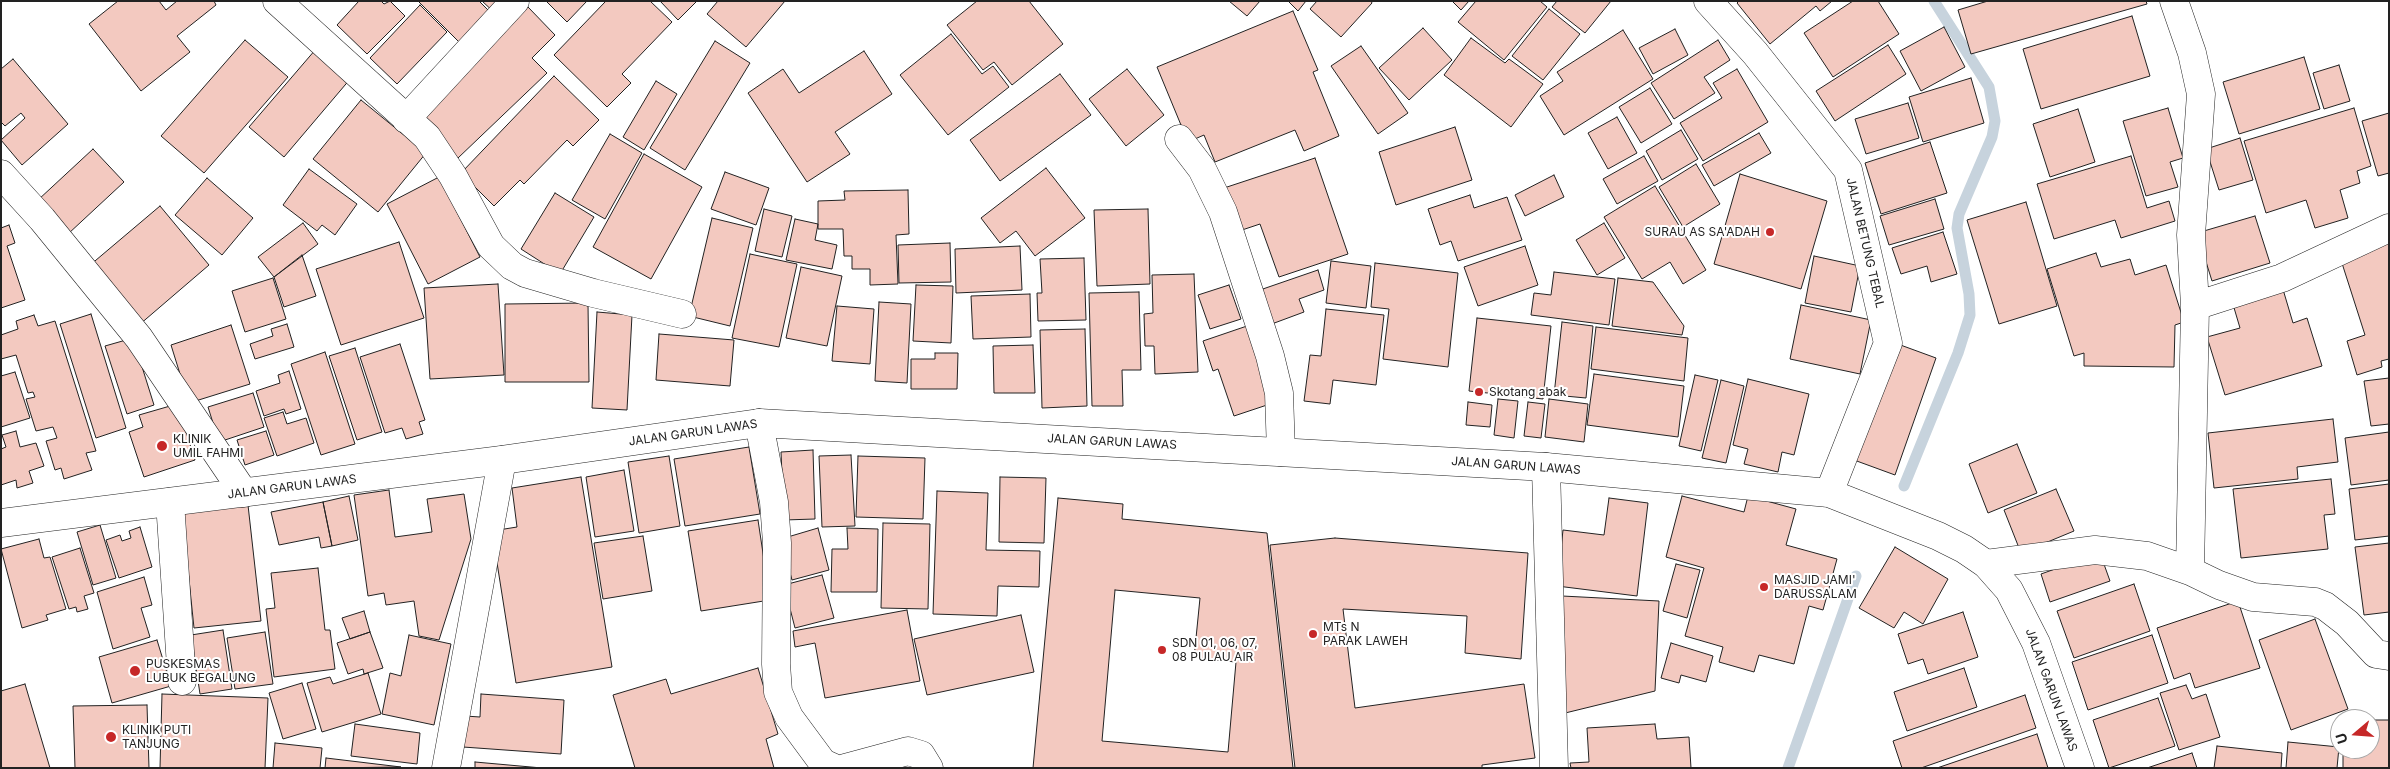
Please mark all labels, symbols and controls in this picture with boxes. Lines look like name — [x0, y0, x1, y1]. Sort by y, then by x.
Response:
street label: JALAN BETUNG TEBAL — [1843, 176, 1887, 310]
place label: SURAU AS SA'ADAH — [1645, 225, 1760, 239]
marker: SURAU AS SA'ADAH — [1764, 226, 1776, 238]
place label: Skotang abak — [1489, 385, 1566, 399]
marker: Skotang abak — [1473, 386, 1485, 398]
street label: JALAN GARUN LAWAS — [628, 417, 758, 449]
street label: JALAN GARUN LAWAS — [1047, 431, 1177, 453]
place label: KLINIK UMIL FAHMI — [173, 432, 243, 460]
marker: KLINIK UMIL FAHMI — [155, 439, 169, 453]
street label: JALAN GARUN LAWAS — [1451, 454, 1581, 478]
street label: JALAN GARUN LAWAS — [227, 472, 357, 502]
place label: MASJID JAMI' DARUSSALAM — [1774, 573, 1857, 601]
marker: MASJID JAMI' DARUSSALAM — [1758, 581, 1770, 593]
place label: MTs N PARAK LAWEH — [1323, 620, 1408, 648]
street label: JALAN GARUN LAWAS — [2022, 626, 2080, 754]
marker: MTs N PARAK LAWEH — [1307, 628, 1319, 640]
place label: SDN 01, 06, 07, 08 PULAU AIR — [1172, 636, 1258, 664]
marker: SDN 01, 06, 07, 08 PULAU AIR — [1156, 644, 1168, 656]
place label: PUSKESMAS LUBUK BEGALUNG — [146, 657, 256, 685]
marker: PUSKESMAS LUBUK BEGALUNG — [128, 664, 142, 678]
north arrow — [2330, 709, 2380, 759]
place label: KLINIK PUTI TANJUNG — [122, 723, 191, 751]
marker: KLINIK PUTI TANJUNG — [104, 730, 118, 744]
text: U — [2332, 731, 2351, 746]

